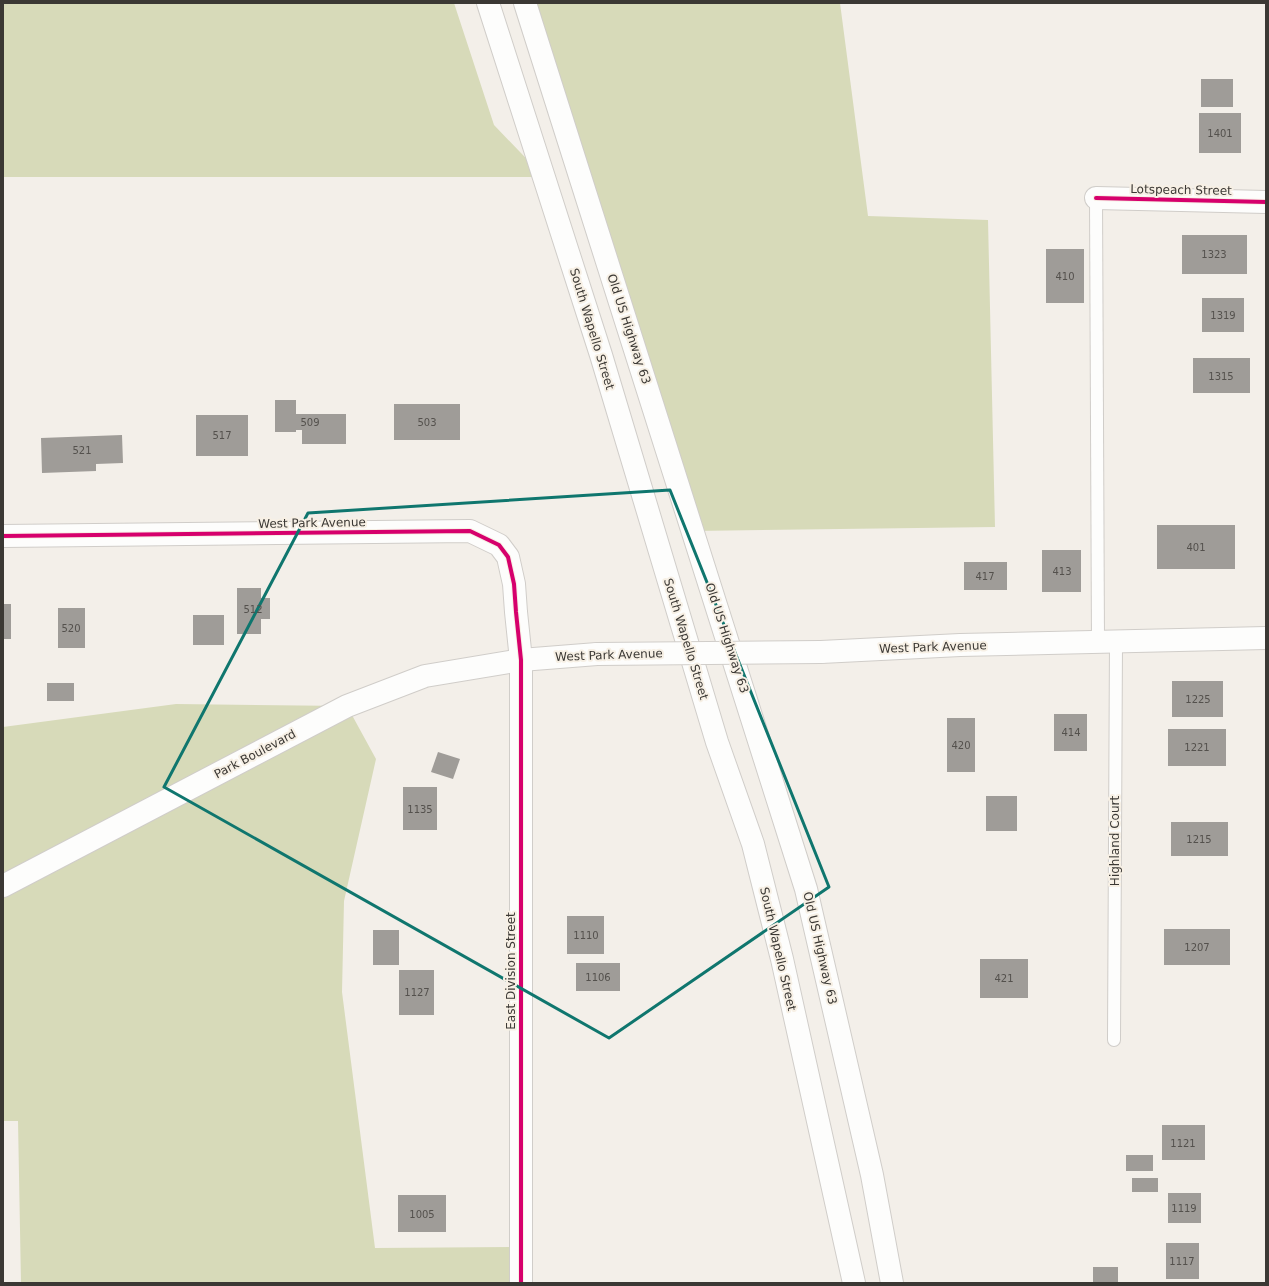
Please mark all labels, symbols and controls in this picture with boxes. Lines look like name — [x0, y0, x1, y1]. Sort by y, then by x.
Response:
house number: 1401 — [1207, 128, 1233, 139]
street label: Lotspeach Street — [1130, 182, 1232, 198]
house number: 1323 — [1201, 249, 1227, 260]
street label: South Wapello Street — [567, 266, 617, 392]
house number: 410 — [1055, 271, 1075, 282]
street label: Old US Highway 63 — [605, 272, 653, 386]
house number: 1319 — [1210, 310, 1236, 321]
house number: 1315 — [1208, 371, 1234, 382]
house number: 509 — [300, 417, 320, 428]
house number: 503 — [417, 417, 437, 428]
house number: 517 — [212, 430, 232, 441]
house number: 521 — [72, 445, 92, 456]
street label: West Park Avenue — [258, 515, 366, 531]
house number: 401 — [1186, 542, 1206, 553]
house number: 413 — [1052, 566, 1072, 577]
house number: 417 — [975, 571, 995, 582]
street label: South Wapello Street — [661, 576, 711, 702]
street label: Old US Highway 63 — [703, 581, 751, 695]
house number: 512 — [243, 604, 263, 615]
house number: 520 — [61, 623, 81, 634]
street label: West Park Avenue — [879, 638, 987, 656]
street label: West Park Avenue — [555, 646, 663, 664]
house number: 1225 — [1185, 694, 1211, 705]
street label: Park Boulevard — [212, 727, 298, 781]
house number: 414 — [1061, 727, 1081, 738]
house number: 420 — [951, 740, 971, 751]
house number: 1221 — [1184, 742, 1210, 753]
street label: Highland Court — [1108, 796, 1122, 886]
house number: 1135 — [407, 804, 433, 815]
house number: 1215 — [1186, 834, 1212, 845]
street label: South Wapello Street — [757, 886, 799, 1012]
street label: Old US Highway 63 — [800, 890, 840, 1006]
street label: East Division Street — [504, 912, 518, 1030]
house number: 1110 — [573, 930, 599, 941]
house number: 1207 — [1184, 942, 1210, 953]
house number: 1106 — [585, 972, 611, 983]
house number: 421 — [994, 973, 1014, 984]
house number: 1127 — [404, 987, 430, 998]
house number: 1121 — [1170, 1138, 1196, 1149]
house number: 1119 — [1171, 1203, 1197, 1214]
house number: 1005 — [409, 1209, 435, 1220]
house number: 1117 — [1169, 1256, 1195, 1267]

